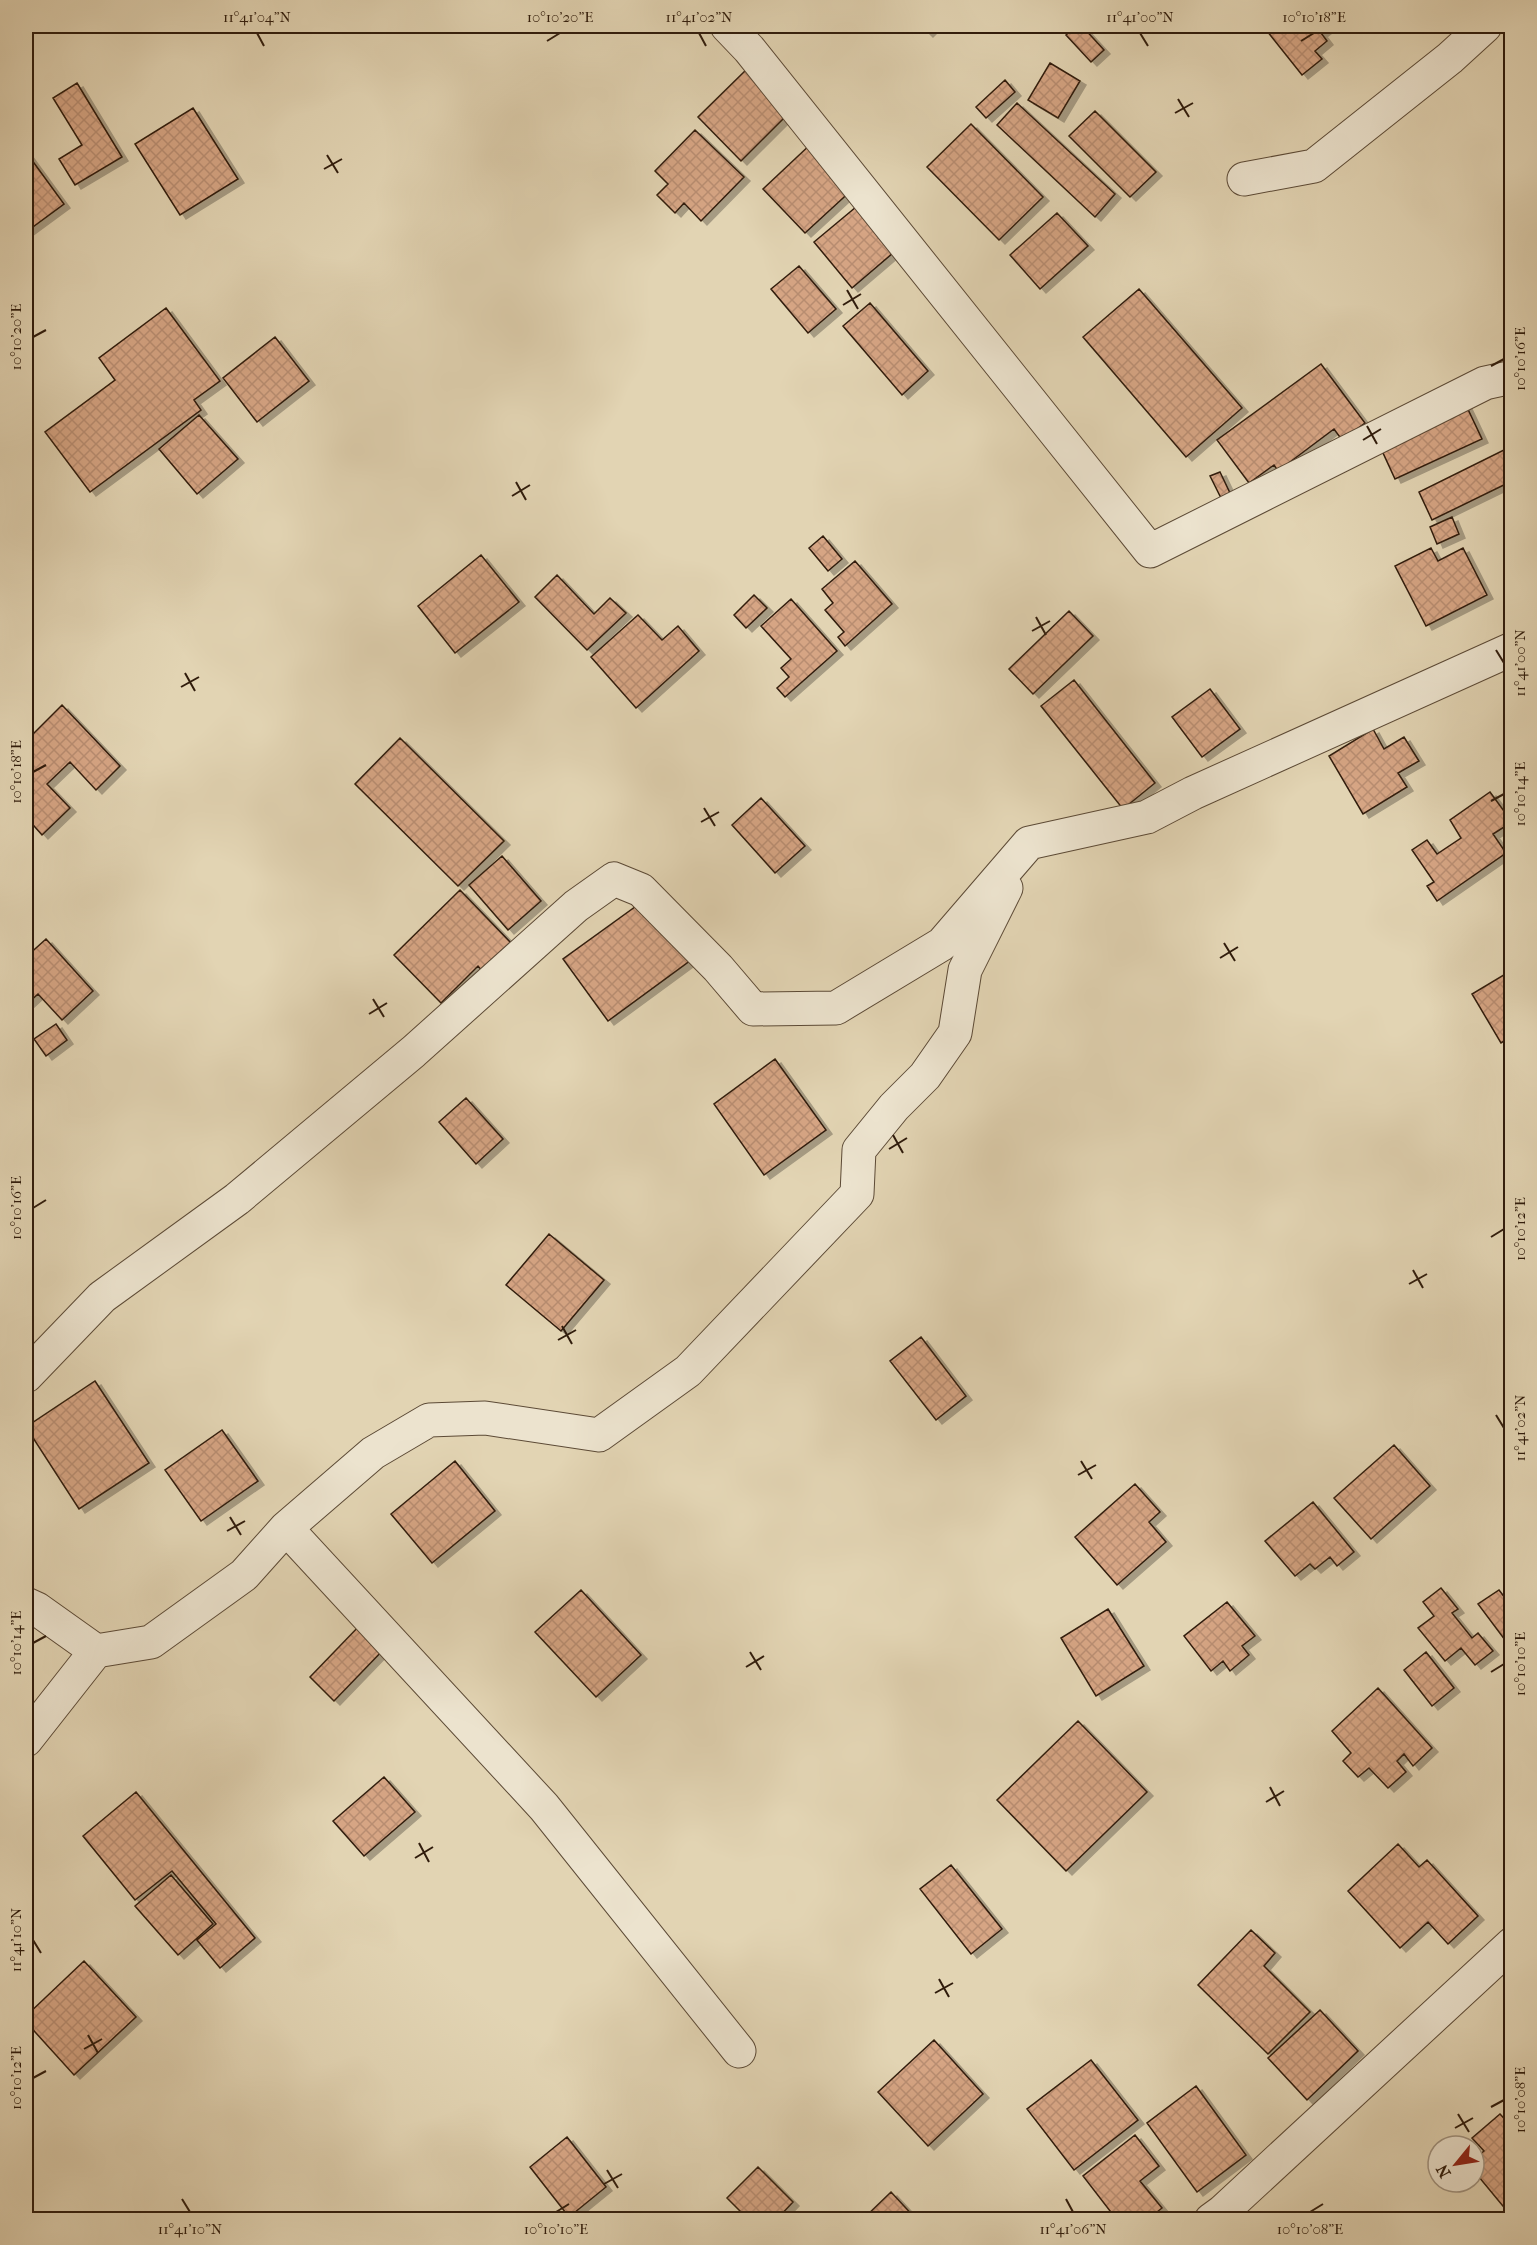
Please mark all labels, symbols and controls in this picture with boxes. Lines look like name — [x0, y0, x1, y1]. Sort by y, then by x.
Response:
text: 11°41'04"N — [223, 8, 292, 26]
text: 10°10'20"E — [527, 8, 593, 26]
text: 11°41'02"N — [666, 8, 733, 26]
text: 11°41'00"N — [1106, 8, 1174, 26]
text: 10°10'18"E — [1282, 8, 1346, 26]
text: 10°10'20"E — [7, 304, 25, 370]
text: 10°10'16"E — [1511, 327, 1529, 391]
text: 11°41'00"N — [1511, 629, 1529, 697]
text: 10°10'18"E — [7, 740, 25, 804]
text: 10°10'14"E — [1511, 762, 1529, 826]
text: 10°10'16"E — [7, 1176, 25, 1240]
text: 10°10'12"E — [1511, 1197, 1529, 1261]
text: 11°41'02"N — [1511, 1394, 1529, 1461]
text: 10°10'14"E — [7, 1611, 25, 1675]
text: 10°10'10"E — [1511, 1632, 1529, 1696]
text: 11°41'10"N — [7, 1907, 25, 1972]
text: 10°10'12"E — [7, 2046, 25, 2110]
text: 10°10'08"E — [1511, 2067, 1529, 2133]
north arrow — [1426, 2134, 1486, 2194]
text: N — [1432, 2160, 1455, 2181]
text: 11°41'10"N — [158, 2220, 223, 2238]
text: 10°10'10"E — [524, 2220, 588, 2238]
text: 11°41'06"N — [1039, 2220, 1107, 2238]
text: 10°10'08"E — [1277, 2220, 1343, 2238]

